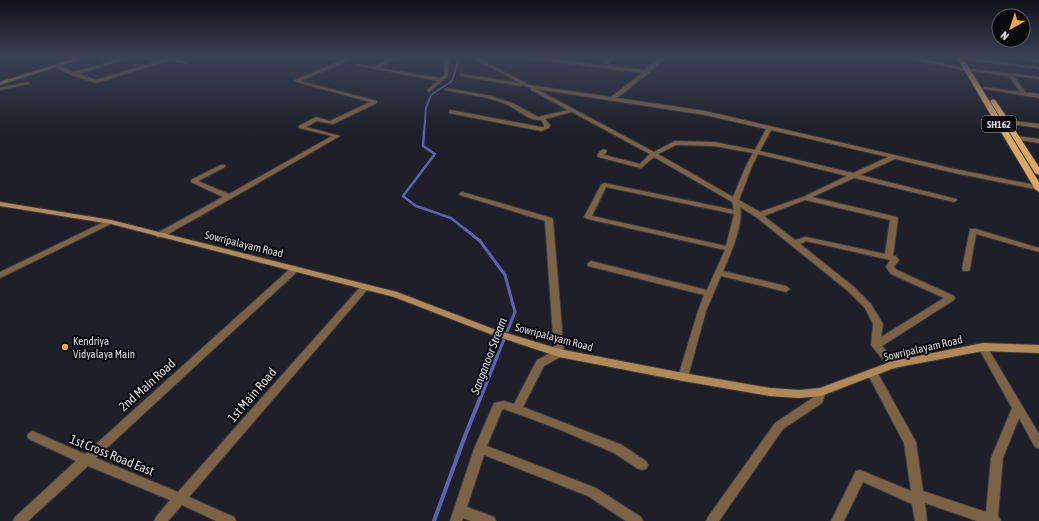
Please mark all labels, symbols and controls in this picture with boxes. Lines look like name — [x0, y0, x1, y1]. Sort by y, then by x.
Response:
north arrow — [991, 8, 1031, 48]
text: N — [998, 29, 1011, 42]
road number: SH162 — [982, 116, 1016, 132]
street label: Sowripalayam Road — [204, 228, 284, 260]
water label: Sanganoor Stream — [468, 315, 510, 397]
street label: Sowripalayam Road — [514, 321, 594, 353]
street label: Sowripalayam Road — [883, 333, 963, 363]
place label: Kendriya Vidyalaya Main — [73, 335, 135, 360]
marker: Kendriya Vidyalaya Main — [60, 342, 70, 352]
street label: 2nd Main Road — [116, 356, 178, 414]
street label: 1st Main Road — [224, 365, 280, 425]
street label: 1st Cross Road East — [68, 431, 157, 479]

